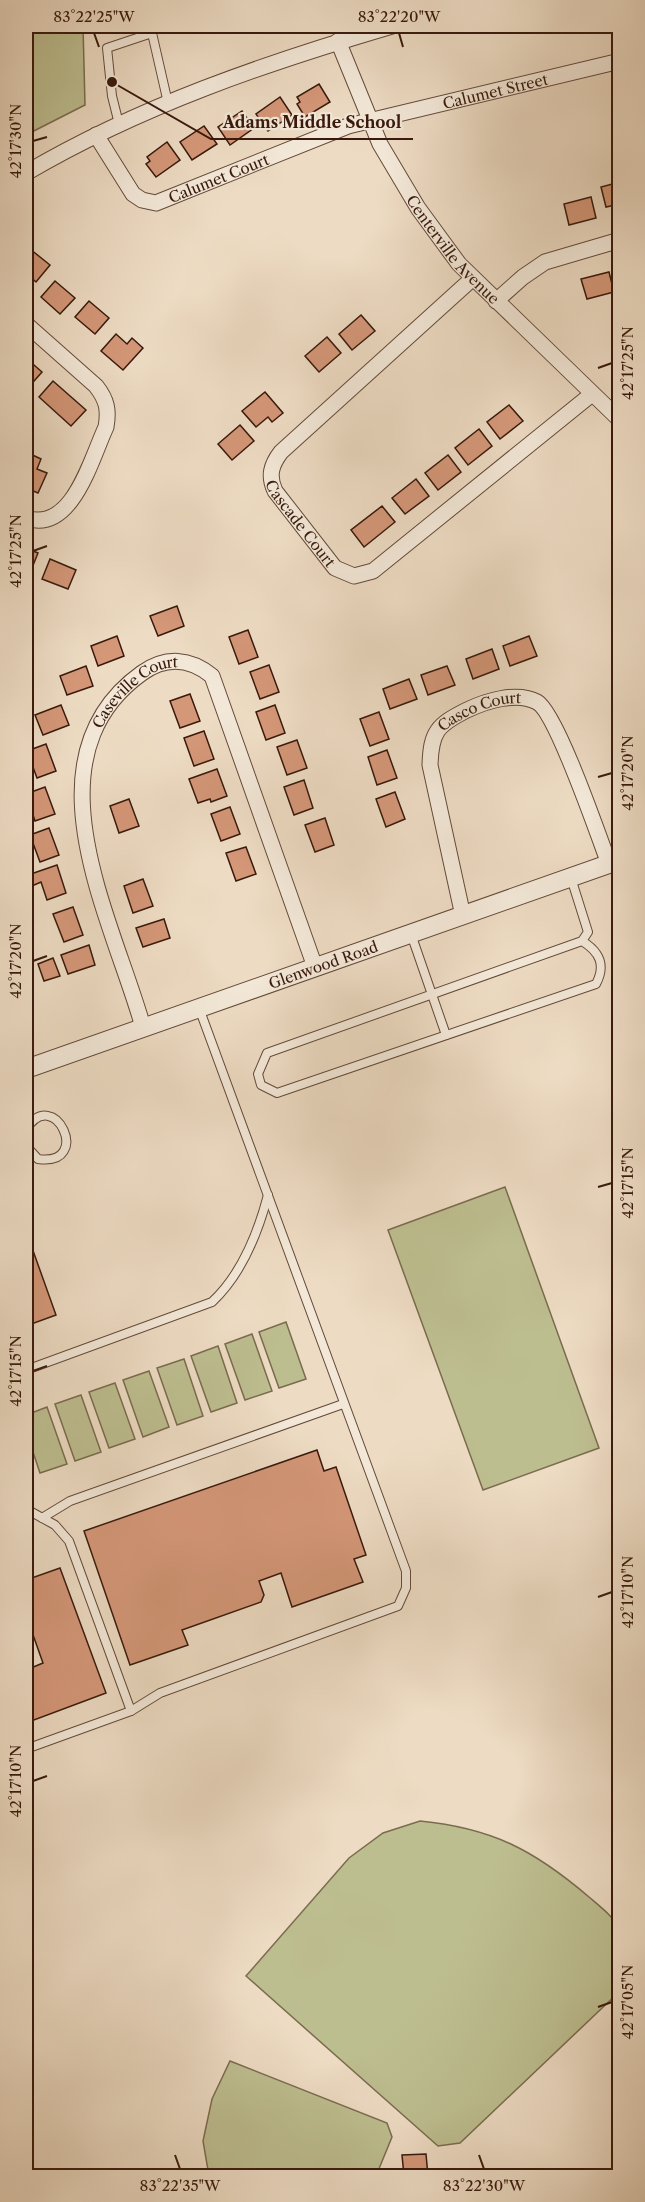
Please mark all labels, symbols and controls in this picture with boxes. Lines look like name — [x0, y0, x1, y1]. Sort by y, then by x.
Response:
text: 83°22'25"W — [53, 7, 135, 26]
text: 83°22'20"W — [358, 7, 441, 26]
street label: Calumet Street — [441, 69, 550, 113]
text: 42°17'30"N — [6, 104, 25, 178]
callout: Adams Middle School — [211, 105, 413, 139]
text: Adams Middle School — [222, 112, 402, 132]
street label: Calumet Court — [165, 149, 272, 207]
street label: Centerville Avenue — [403, 191, 504, 308]
text: 42°17'25"N — [618, 326, 637, 400]
street label: Cascade Court — [262, 477, 340, 571]
text: 42°17'25"N — [6, 514, 25, 588]
street label: Caseville Court — [87, 652, 179, 731]
street label: Casco Court — [433, 688, 522, 735]
text: 42°17'20"N — [618, 735, 637, 811]
text: 42°17'20"N — [6, 923, 25, 999]
street label: Glenwood Road — [266, 936, 380, 992]
text: 42°17'15"N — [618, 1147, 637, 1219]
text: 42°17'15"N — [6, 1335, 25, 1407]
text: 42°17'10"N — [618, 1556, 637, 1628]
text: 42°17'10"N — [6, 1745, 25, 1817]
text: 42°17'05"N — [618, 1965, 637, 2039]
text: 83°22'35"W — [140, 2176, 221, 2195]
text: 83°22'30"W — [443, 2176, 526, 2195]

